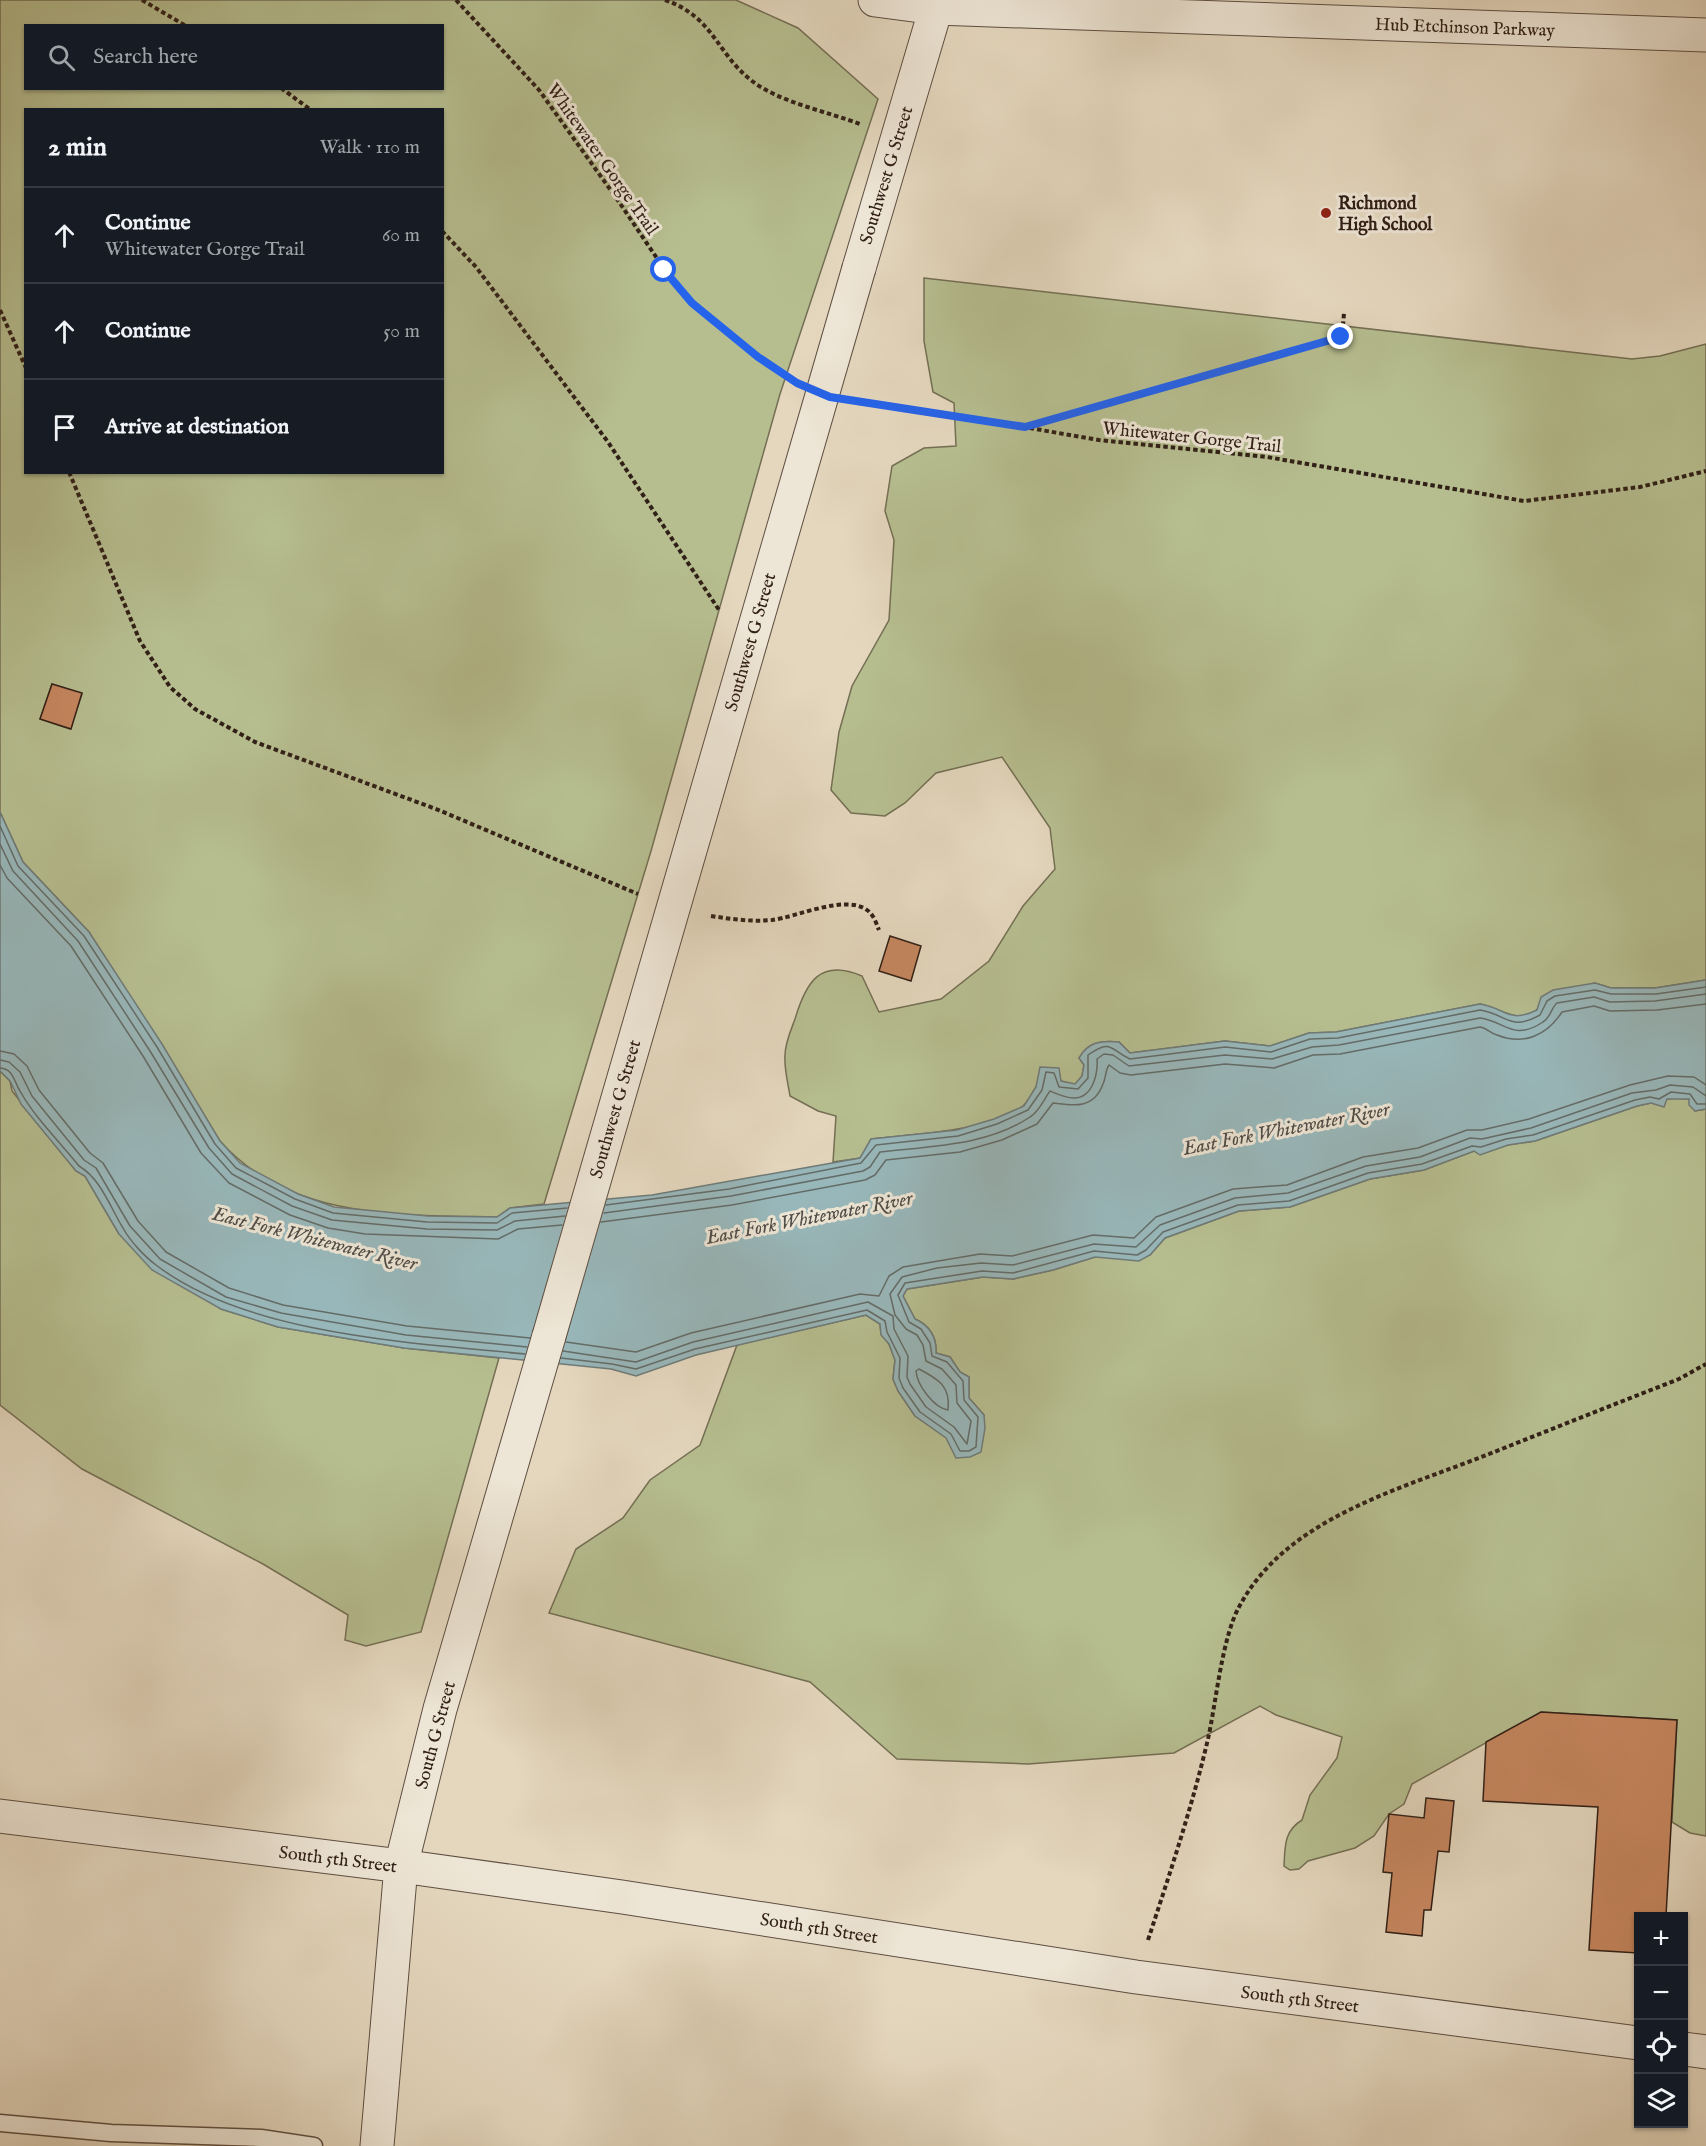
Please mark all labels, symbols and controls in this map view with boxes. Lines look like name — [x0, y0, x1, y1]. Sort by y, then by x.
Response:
street label: Hub Etchinson Parkway — [1374, 14, 1556, 43]
search box — [24, 24, 444, 90]
icon: search — [45, 41, 78, 74]
text: Search here — [93, 43, 198, 71]
street label: Whitewater Gorge Trail — [541, 80, 663, 240]
street label: Southwest G Street — [856, 104, 919, 247]
text: 2 min — [48, 131, 107, 164]
text: Walk · 110 m — [320, 135, 420, 160]
place label: Richmond High School — [1338, 193, 1433, 237]
marker: Richmond High School — [1319, 206, 1333, 220]
text: Continue — [105, 209, 191, 237]
icon: ahead — [48, 219, 81, 252]
text: 60 m — [382, 223, 420, 248]
text: Whitewater Gorge Trail — [105, 237, 305, 262]
route start — [650, 256, 676, 282]
icon: ahead — [48, 315, 81, 348]
text: Continue — [105, 317, 191, 345]
text: 50 m — [383, 319, 420, 344]
route end — [1327, 323, 1353, 349]
icon: arrive — [48, 411, 81, 444]
text: Arrive at destination — [105, 413, 289, 441]
street label: Whitewater Gorge Trail — [1101, 418, 1282, 459]
street label: Southwest G Street — [721, 570, 782, 714]
street label: Southwest G Street — [586, 1037, 647, 1181]
water label: East Fork Whitewater River — [1180, 1097, 1393, 1162]
water label: East Fork Whitewater River — [703, 1186, 916, 1251]
water label: East Fork Whitewater River — [209, 1202, 421, 1277]
street label: South G Street — [411, 1679, 462, 1792]
street label: South 5th Street — [277, 1842, 398, 1879]
street label: South 5th Street — [758, 1909, 879, 1950]
map controls — [1634, 1912, 1688, 2128]
button: + — [1634, 1912, 1688, 1966]
button: − — [1634, 1966, 1688, 2020]
street label: South 5th Street — [1239, 1982, 1360, 2019]
button: locate — [1634, 2020, 1688, 2074]
button: layers — [1634, 2074, 1688, 2128]

